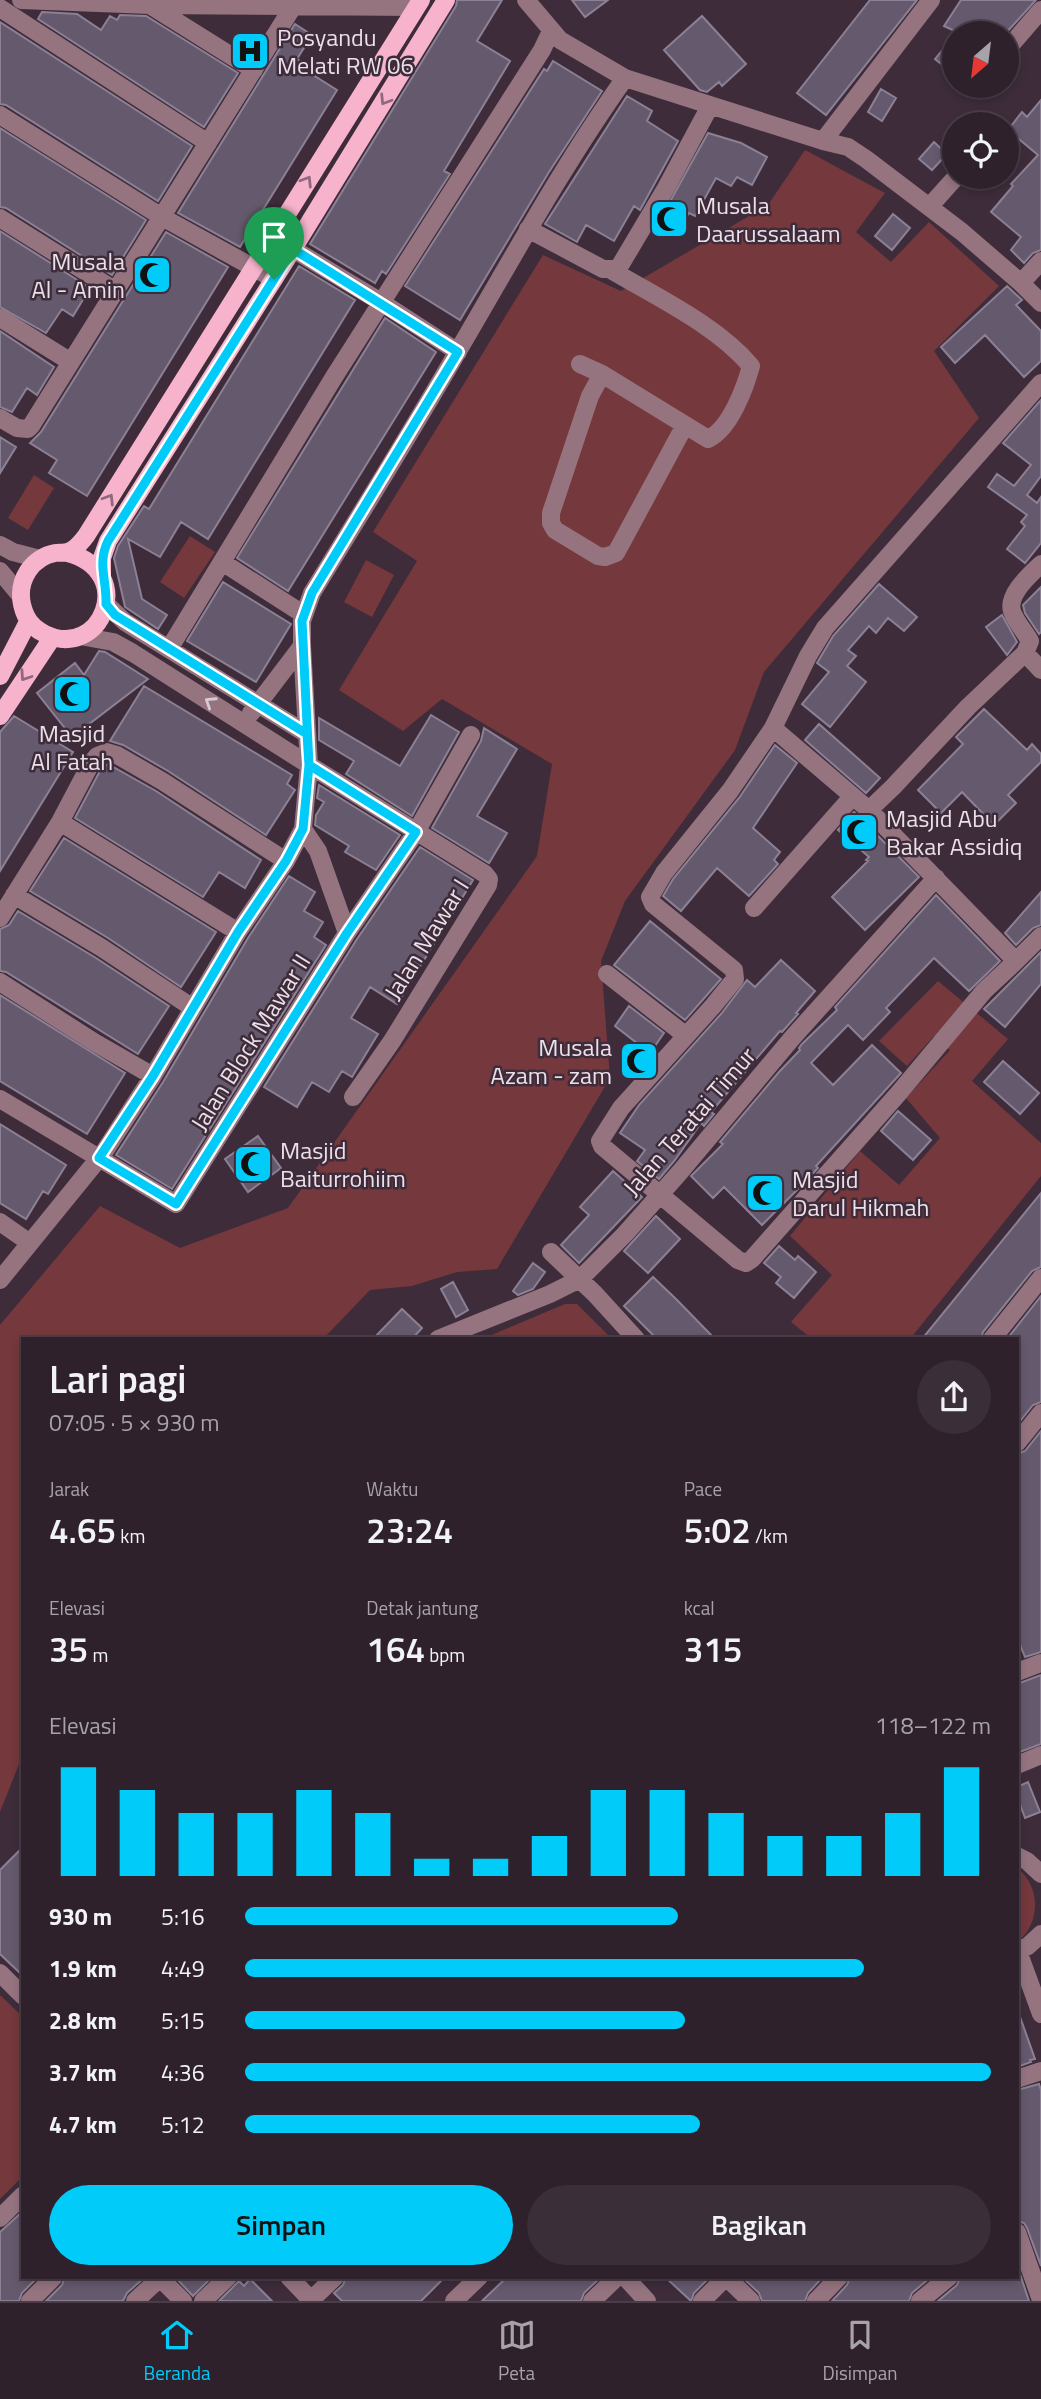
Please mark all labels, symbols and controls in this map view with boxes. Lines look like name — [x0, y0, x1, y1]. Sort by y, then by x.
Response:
place label: Posyandu Melati RW 06 — [277, 19, 414, 83]
north arrow — [942, 21, 1018, 98]
map controls — [942, 21, 1019, 189]
hospital icon: Posyandu Melati RW 06 — [229, 30, 271, 72]
one-way arrow — [380, 92, 393, 105]
button: locate — [942, 112, 1019, 189]
one-way arrow — [298, 176, 311, 189]
place label: Musala Daarussalaam — [696, 187, 841, 251]
mosque icon: Musala Daarussalaam — [648, 198, 690, 240]
pin — [244, 207, 304, 279]
icon: arrive — [255, 218, 293, 256]
place label: Musala Al - Amin — [32, 243, 125, 307]
mosque icon: Musala Al - Amin — [131, 254, 173, 296]
one-way arrow — [101, 494, 114, 507]
one-way arrow — [20, 669, 33, 682]
mosque icon: Masjid Al Fatah — [51, 673, 93, 715]
one-way arrow — [205, 698, 218, 711]
place label: Masjid Al Fatah — [31, 715, 113, 779]
place label: Masjid Abu Bakar Assidiq — [886, 800, 1022, 864]
mosque icon: Masjid Abu Bakar Assidiq — [838, 811, 880, 853]
street label: Jalan Mawar I — [375, 872, 477, 1006]
street label: Jalan Block Mawar II — [181, 947, 319, 1137]
place label: Musala Azam - zam — [491, 1029, 612, 1093]
street label: Jalan Teratai Timur — [614, 1038, 764, 1204]
mosque icon: Musala Azam - zam — [618, 1040, 660, 1082]
place label: Masjid Baiturrohiim — [280, 1132, 406, 1196]
mosque icon: Masjid Baiturrohiim — [232, 1143, 274, 1185]
place label: Masjid Darul Hikmah — [792, 1161, 929, 1225]
mosque icon: Masjid Darul Hikmah — [744, 1172, 786, 1214]
text: Lari pagi — [49, 1350, 186, 1408]
button: share — [917, 1360, 991, 1434]
text: 07:05 · 5 × 930 m — [49, 1405, 219, 1440]
text: Jarak — [49, 1474, 89, 1503]
text: Waktu — [366, 1474, 418, 1503]
text: Pace — [684, 1474, 722, 1503]
text: 4.65 — [49, 1503, 116, 1557]
text: 23:24 — [366, 1503, 453, 1557]
text: 5:02 — [684, 1503, 751, 1557]
text: km — [116, 1521, 145, 1550]
text: /km — [751, 1521, 788, 1550]
text: Elevasi — [49, 1593, 105, 1622]
text: Detak jantung — [366, 1593, 478, 1622]
text: kcal — [684, 1593, 715, 1622]
text: 35 — [49, 1622, 88, 1676]
text: 164 — [366, 1622, 425, 1676]
text: 315 — [684, 1622, 742, 1676]
text: m — [88, 1640, 108, 1669]
text: bpm — [425, 1640, 465, 1669]
text: Elevasi — [49, 1708, 117, 1743]
text: 118–122 m — [875, 1708, 991, 1743]
text: 930 m — [49, 1899, 112, 1934]
text: 5:16 — [161, 1899, 205, 1934]
text: 1.9 km — [49, 1951, 117, 1986]
text: 4:49 — [161, 1951, 205, 1986]
text: 2.8 km — [49, 2003, 117, 2038]
text: 5:15 — [161, 2003, 205, 2038]
text: 3.7 km — [49, 2055, 117, 2090]
text: 4:36 — [161, 2055, 205, 2090]
text: 4.7 km — [49, 2107, 117, 2142]
text: 5:12 — [161, 2107, 205, 2142]
button: Simpan — [49, 2185, 513, 2265]
button: Bagikan — [527, 2185, 991, 2265]
tab: Beranda — [143, 2316, 211, 2387]
tab: Peta — [498, 2316, 536, 2387]
tab: Disimpan — [822, 2316, 898, 2387]

